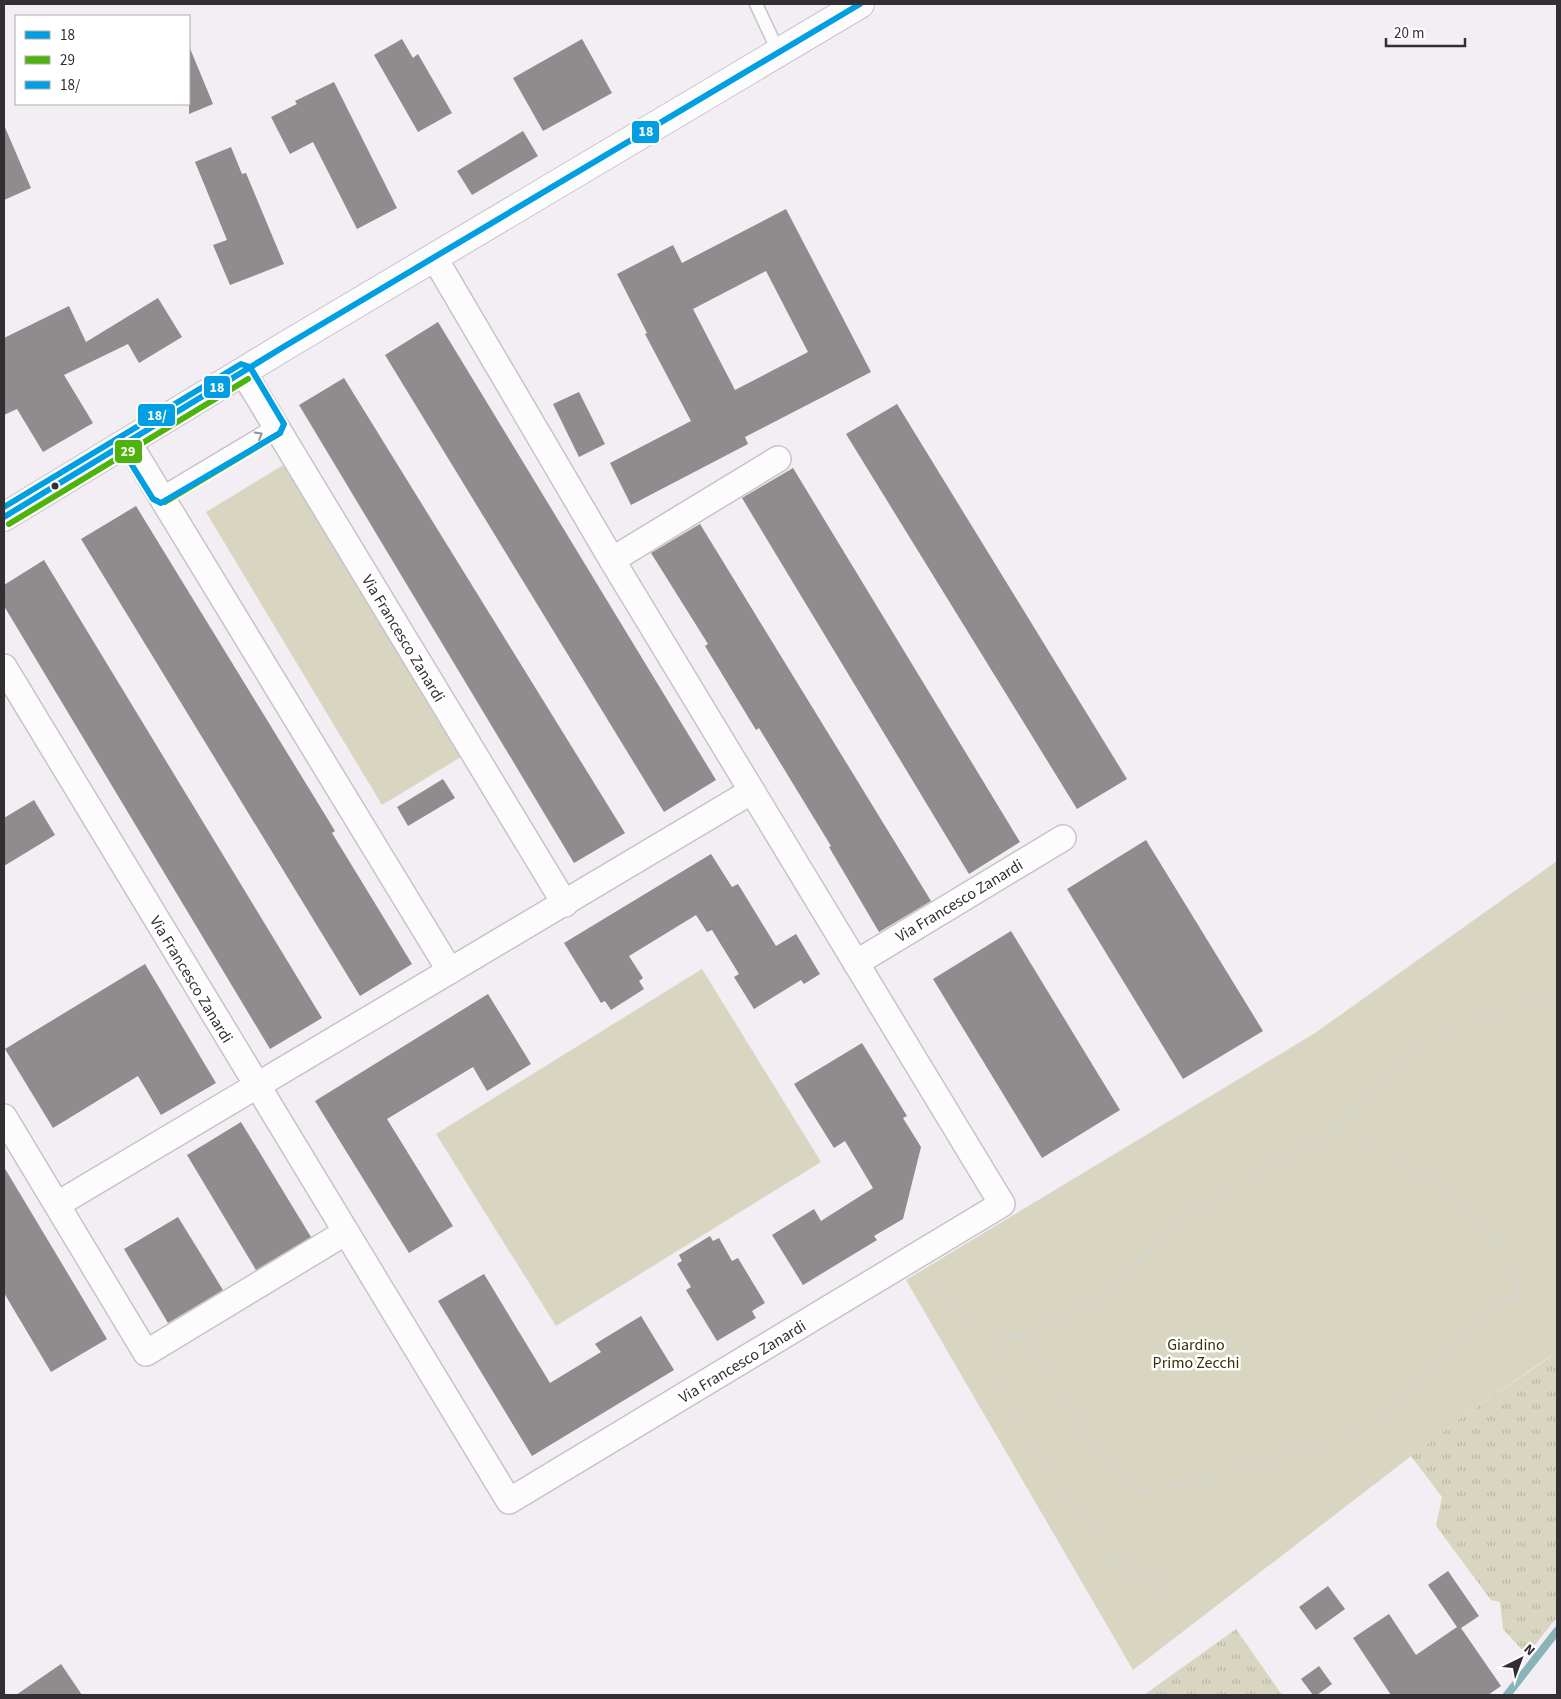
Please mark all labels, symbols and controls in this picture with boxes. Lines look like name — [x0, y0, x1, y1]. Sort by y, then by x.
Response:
legend — [15, 15, 190, 105]
scale bar — [1386, 15, 1465, 47]
text: 20 m — [1394, 23, 1424, 44]
text: 18 — [60, 25, 75, 46]
text: 29 — [60, 50, 75, 71]
text: 18/ — [60, 75, 81, 96]
line badge: 18 — [631, 120, 660, 144]
text: 18 — [639, 122, 653, 142]
line badge: 18 — [203, 375, 231, 399]
text: 18 — [210, 378, 224, 398]
line badge: 18/ — [137, 403, 176, 427]
text: 18/ — [147, 406, 167, 426]
one-way arrow — [253, 432, 262, 442]
line badge: 29 — [114, 439, 143, 464]
text: 29 — [121, 442, 135, 462]
unlabelled marker — [50, 481, 60, 491]
street label: Via Francesco Zanardi — [356, 571, 450, 706]
street label: Via Francesco Zanardi — [892, 854, 1027, 948]
street label: Via Francesco Zanardi — [144, 912, 238, 1047]
street label: Via Francesco Zanardi — [675, 1315, 810, 1409]
park label: Giardino Primo Zecchi — [1153, 1334, 1239, 1374]
north arrow — [1496, 1634, 1546, 1684]
text: N — [1519, 1640, 1539, 1661]

